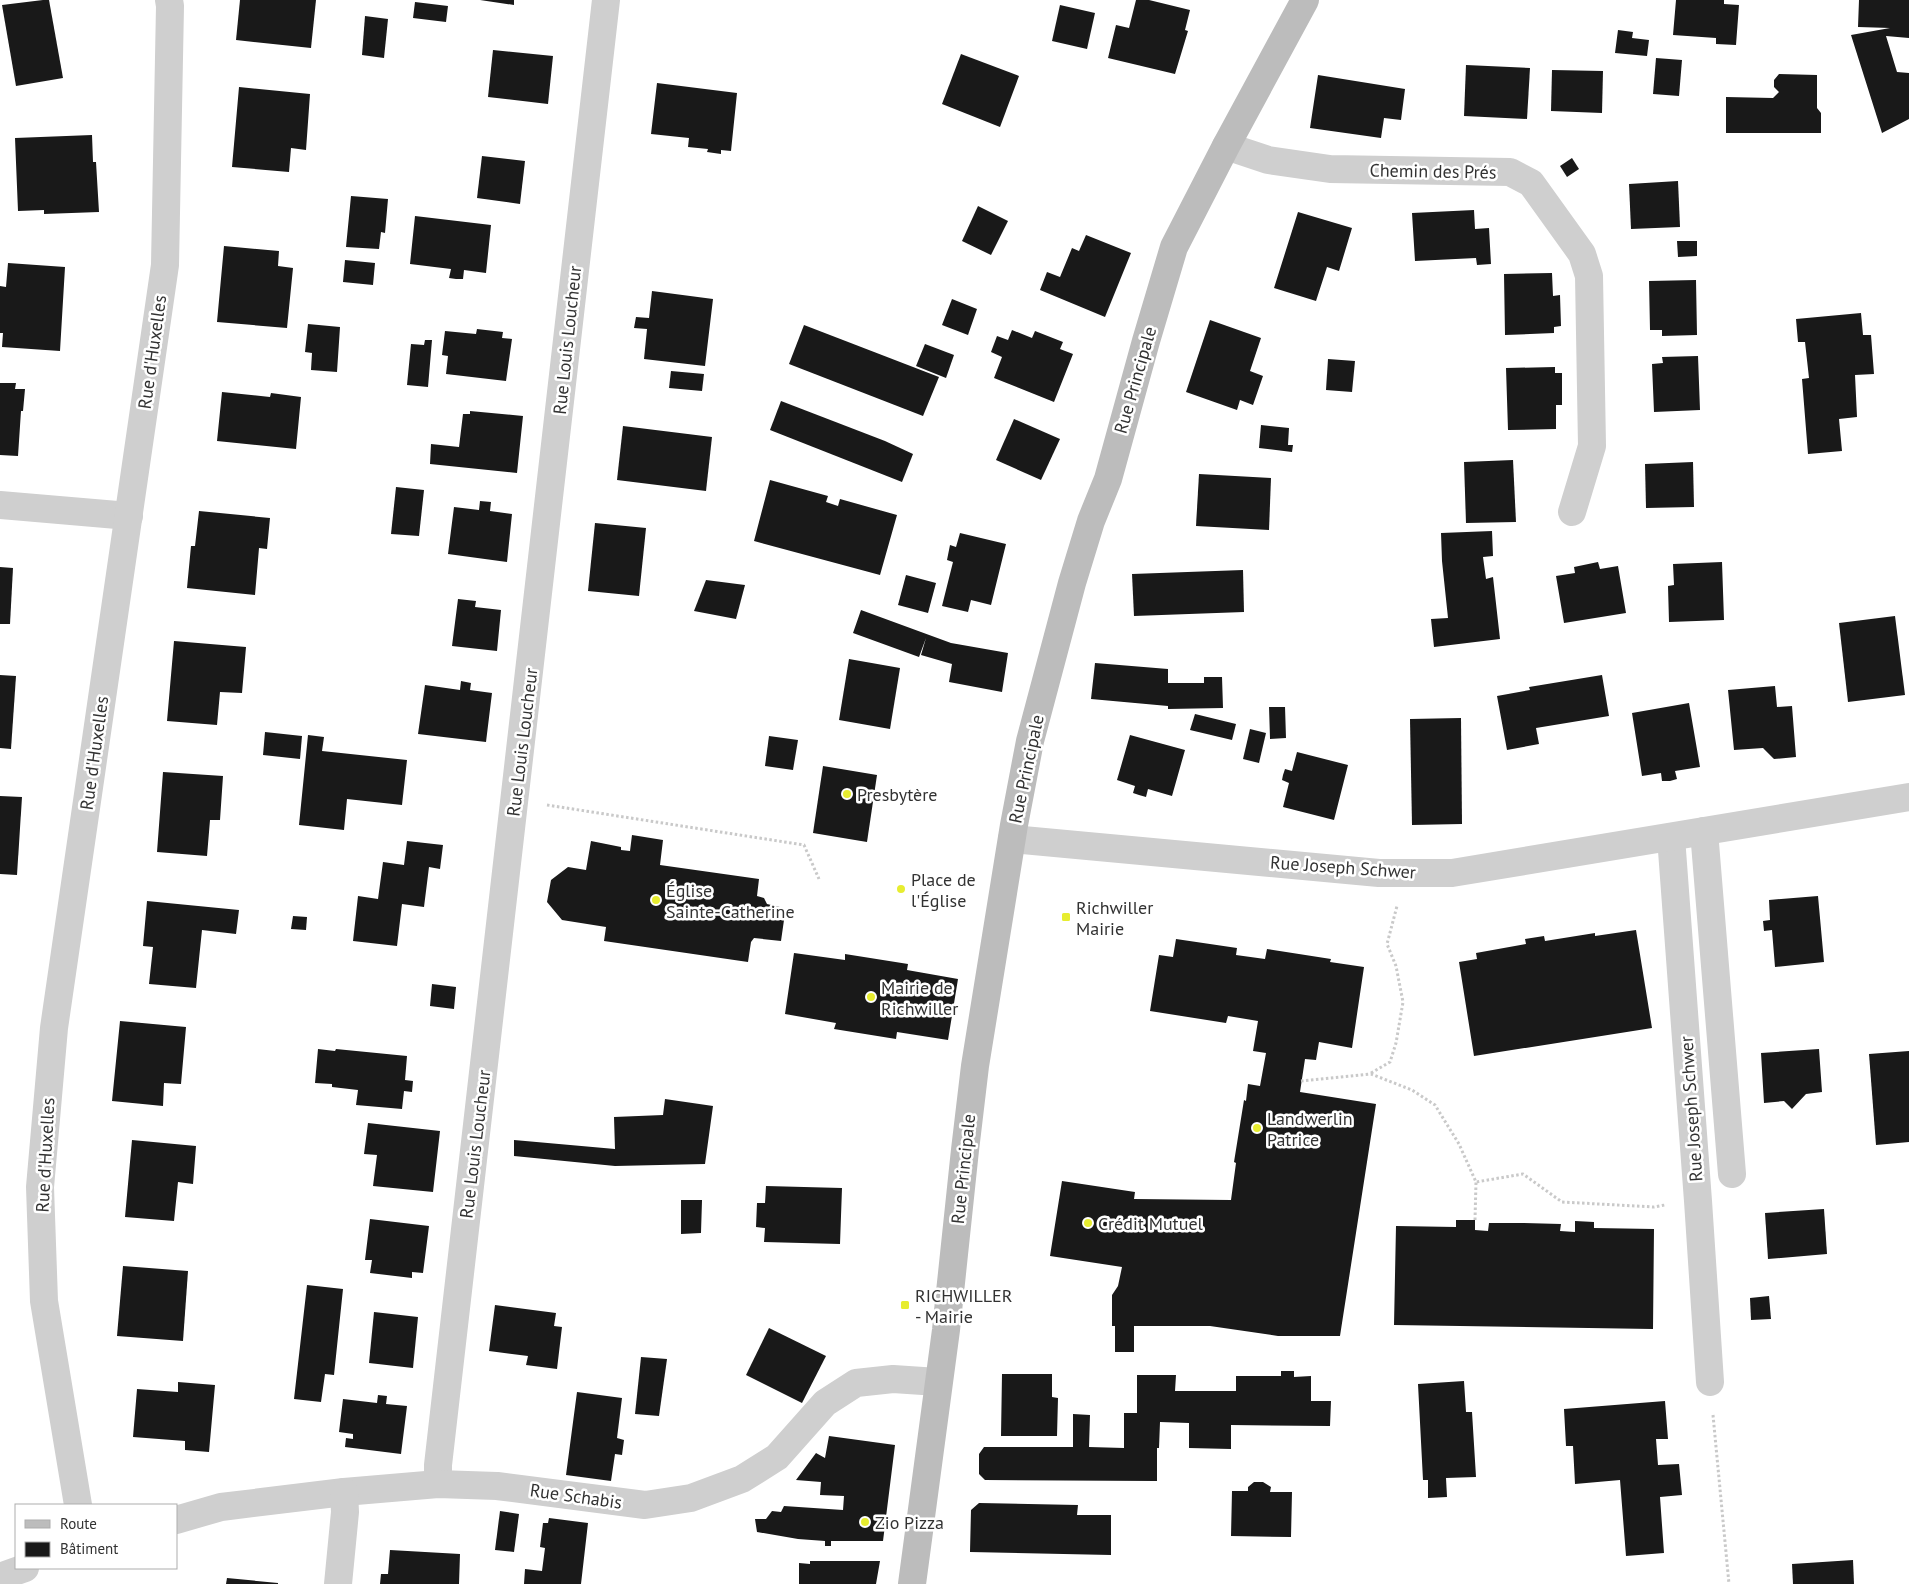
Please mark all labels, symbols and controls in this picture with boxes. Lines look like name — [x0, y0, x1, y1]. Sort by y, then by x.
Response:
street label: Chemin des Prés — [1369, 158, 1497, 184]
street label: Rue Louis Loucheur — [548, 264, 586, 416]
street label: Rue d'Huxelles — [133, 294, 171, 410]
street label: Rue Principale — [1109, 324, 1161, 436]
street label: Rue Louis Loucheur — [501, 666, 543, 818]
street label: Rue d'Huxelles — [75, 695, 113, 811]
street label: Rue Principale — [1003, 713, 1049, 825]
place label: Presbytère — [857, 783, 937, 806]
marker: Presbytère — [841, 788, 853, 800]
street label: Rue Joseph Schwer — [1269, 850, 1417, 884]
place label: Place de l'Église — [911, 868, 976, 912]
place label: Église Sainte-Catherine — [666, 879, 795, 923]
marker: Place de l'Église — [895, 883, 907, 895]
marker: Église Sainte-Catherine — [650, 894, 662, 906]
place label: Richwiller Mairie — [1076, 896, 1153, 940]
marker: Richwiller Mairie — [1060, 911, 1072, 923]
place label: Mairie de Richwiller — [881, 976, 958, 1020]
marker: Mairie de Richwiller — [865, 991, 877, 1003]
street label: Rue Joseph Schwer — [1674, 1035, 1708, 1183]
street label: Rue Louis Loucheur — [454, 1068, 496, 1220]
street label: Rue d'Huxelles — [31, 1097, 59, 1213]
place label: Landwerlin Patrice — [1267, 1107, 1353, 1151]
street label: Rue Principale — [946, 1113, 980, 1225]
marker: Landwerlin Patrice — [1251, 1122, 1263, 1134]
place label: Crédit Mutuel — [1098, 1212, 1204, 1235]
marker: Crédit Mutuel — [1082, 1217, 1094, 1229]
place label: RICHWILLER - Mairie — [915, 1284, 1013, 1328]
marker: RICHWILLER - Mairie — [899, 1299, 911, 1311]
street label: Rue Schabis — [528, 1478, 624, 1514]
legend — [15, 1504, 178, 1569]
place label: Zio Pizza — [875, 1511, 944, 1534]
text: Route — [60, 1514, 97, 1533]
marker: Zio Pizza — [859, 1516, 871, 1528]
text: Bâtiment — [60, 1539, 118, 1558]

